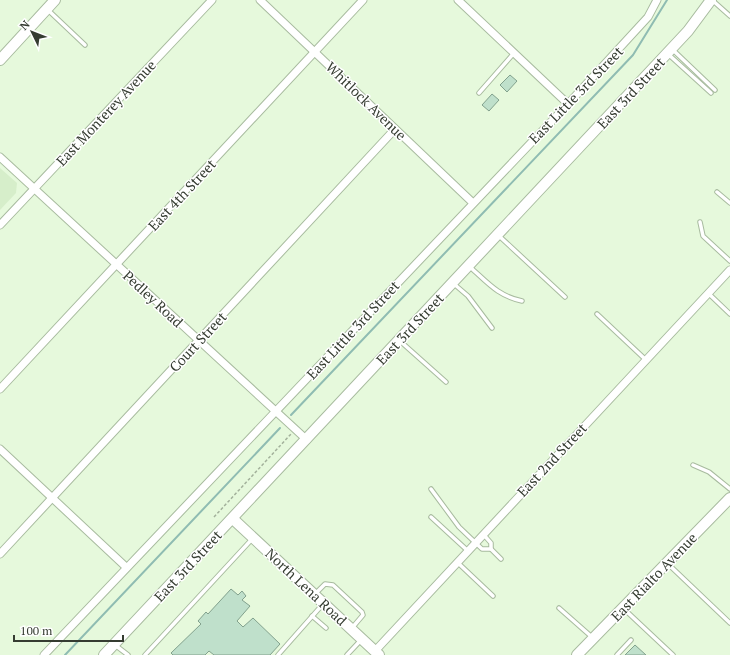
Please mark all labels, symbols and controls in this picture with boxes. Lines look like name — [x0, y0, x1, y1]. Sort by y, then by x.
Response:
north arrow — [12, 12, 52, 52]
text: N — [17, 17, 33, 33]
street label: East Little 3rd Street — [524, 41, 628, 147]
street label: East 3rd Street — [593, 52, 669, 133]
street label: East Monterey Avenue — [51, 56, 160, 170]
street label: Whitlock Avenue — [322, 57, 411, 144]
street label: East 4th Street — [143, 154, 220, 235]
street label: Pedley Road — [119, 266, 188, 331]
street label: East Little 3rd Street — [302, 276, 404, 383]
street label: East 3rd Street — [372, 288, 448, 369]
street label: Court Street — [165, 307, 231, 376]
street label: East 2nd Street — [513, 418, 591, 501]
street label: East 3rd Street — [150, 525, 226, 606]
street label: East Rialto Avenue — [606, 528, 701, 625]
street label: North Lena Road — [261, 544, 351, 630]
scale bar — [14, 617, 123, 643]
text: 100 m — [20, 623, 53, 638]

